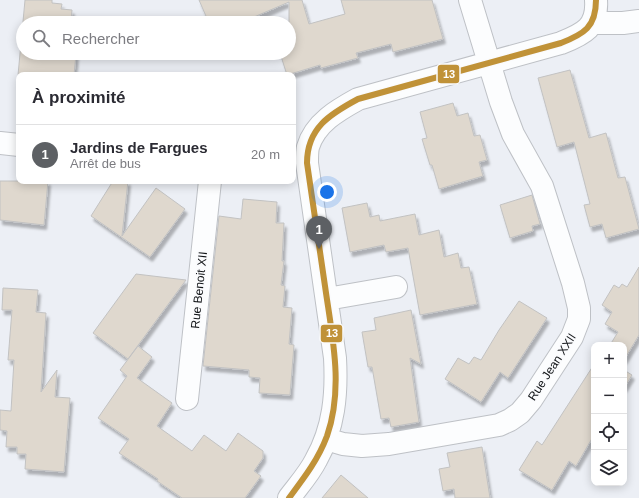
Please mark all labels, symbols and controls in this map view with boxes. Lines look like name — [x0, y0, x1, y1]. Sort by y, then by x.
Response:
search box — [16, 16, 296, 60]
icon: search — [30, 27, 52, 49]
text: Rechercher — [62, 30, 140, 47]
line badge: 13 — [437, 64, 460, 84]
text: 13 — [443, 68, 455, 80]
text: À proximité — [32, 88, 126, 107]
text: Jardins de Fargues — [70, 139, 208, 156]
text: 1 — [41, 147, 49, 162]
text: 20 m — [251, 147, 280, 162]
text: Arrêt de bus — [70, 156, 141, 171]
your location — [317, 182, 337, 202]
pin: 1 — [306, 216, 332, 249]
street label: Rue Benoit XII — [188, 251, 210, 329]
line badge: 13 — [320, 324, 343, 343]
text: 13 — [326, 327, 338, 339]
street label: Rue Jean XXII — [525, 331, 579, 403]
map controls — [591, 342, 627, 486]
button: + — [591, 342, 627, 378]
button: − — [591, 378, 627, 414]
button: locate — [591, 414, 627, 450]
button: layers — [591, 450, 627, 486]

